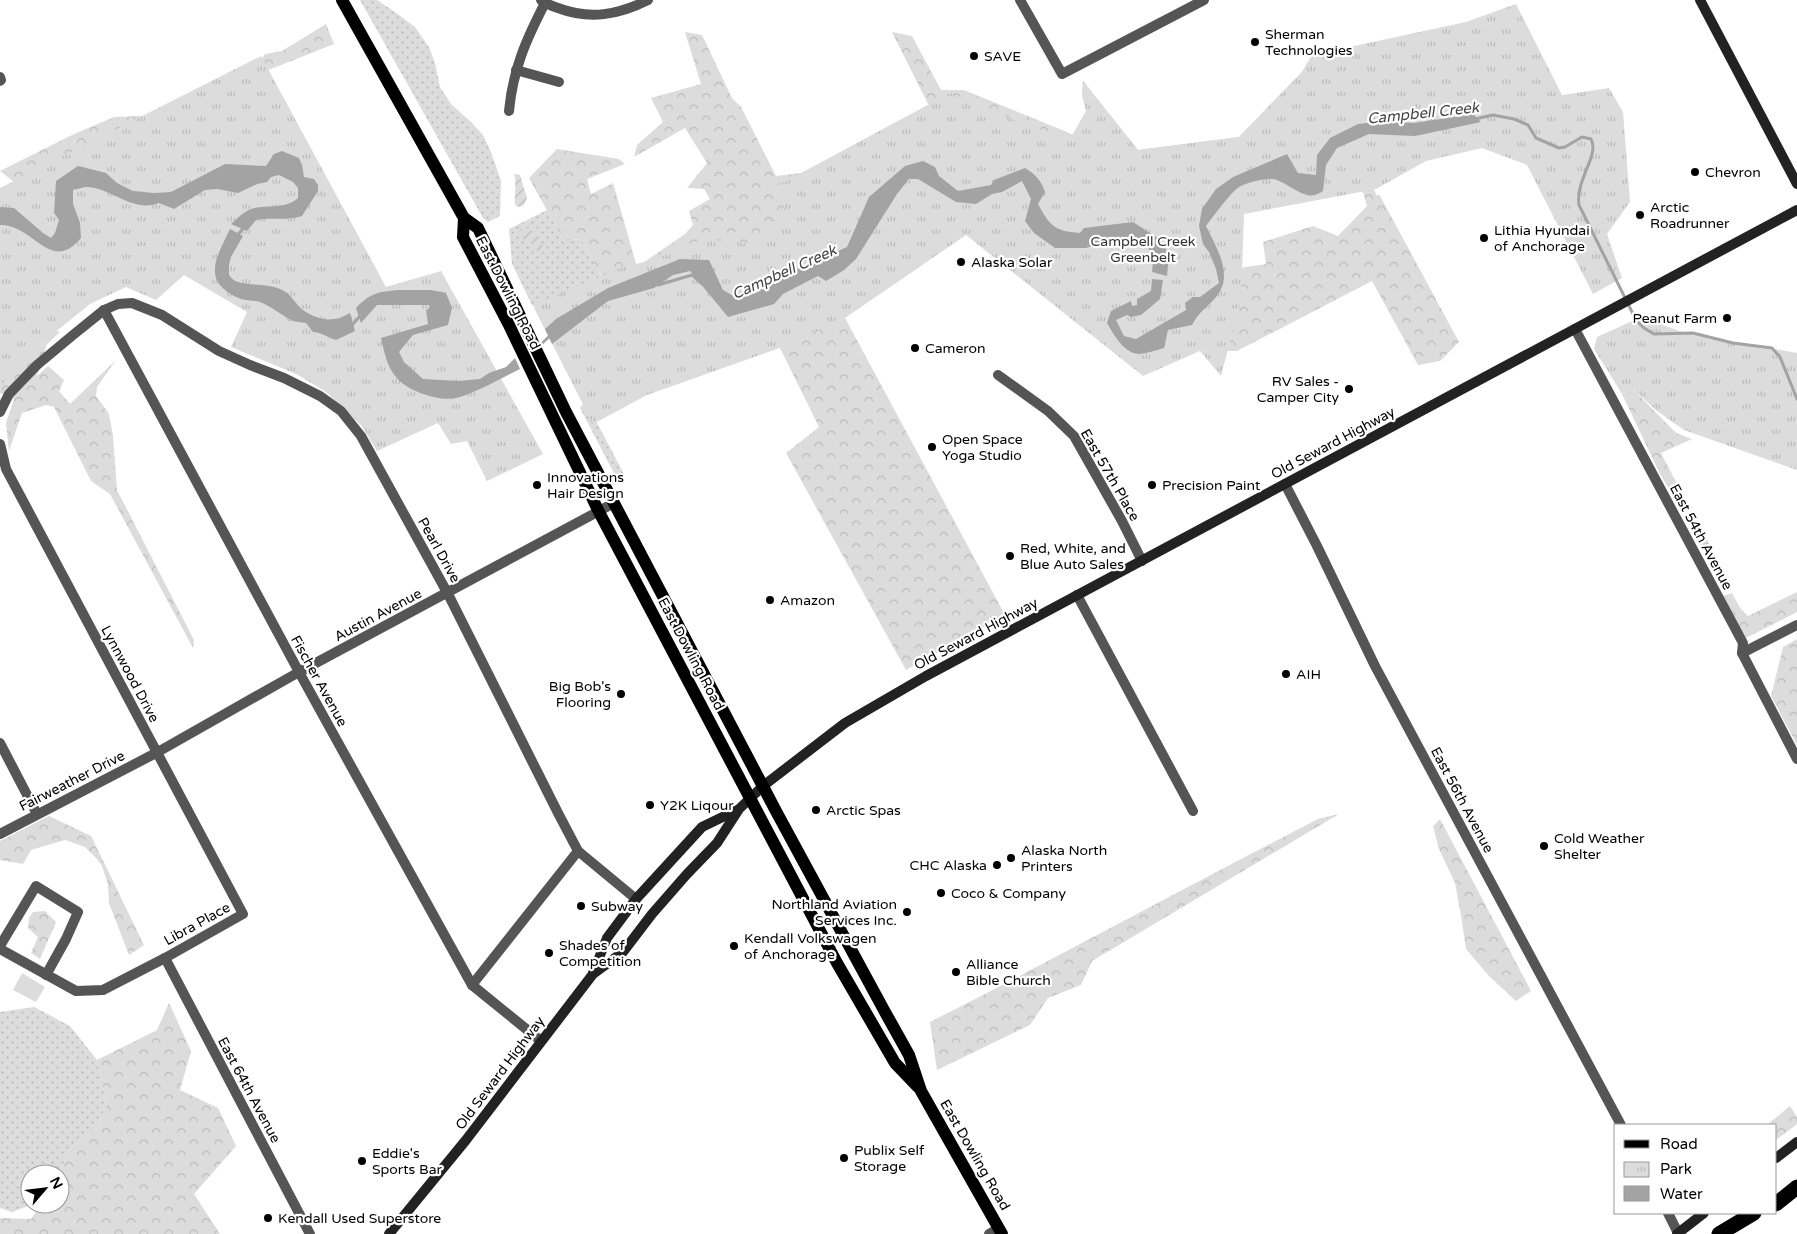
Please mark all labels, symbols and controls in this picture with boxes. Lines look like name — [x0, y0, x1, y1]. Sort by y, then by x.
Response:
place label: Sherman Technologies — [1265, 26, 1353, 59]
marker: Sherman Technologies — [1249, 36, 1261, 48]
place label: SAVE — [984, 48, 1021, 65]
marker: SAVE — [968, 50, 980, 62]
water label: Campbell Creek — [1366, 98, 1482, 128]
place label: Chevron — [1705, 164, 1761, 181]
marker: Chevron — [1689, 166, 1701, 178]
place label: Arctic Roadrunner — [1650, 199, 1730, 232]
marker: Arctic Roadrunner — [1634, 209, 1646, 221]
place label: Lithia Hyundai of Anchorage — [1494, 222, 1590, 255]
marker: Lithia Hyundai of Anchorage — [1478, 232, 1490, 244]
street label: East Dowling Road — [472, 233, 544, 353]
park label: Campbell Creek Greenbelt — [1091, 233, 1196, 266]
water label: Campbell Creek — [729, 240, 841, 303]
place label: Alaska Solar — [971, 254, 1053, 271]
marker: Alaska Solar — [955, 256, 967, 268]
place label: Peanut Farm — [1632, 310, 1717, 327]
marker: Peanut Farm — [1721, 312, 1733, 324]
place label: Cameron — [925, 340, 986, 357]
marker: Cameron — [909, 342, 921, 354]
place label: RV Sales - Camper City — [1257, 373, 1339, 406]
marker: RV Sales - Camper City — [1343, 383, 1355, 395]
street label: Old Seward Highway — [1268, 403, 1398, 483]
street label: East 57th Place — [1077, 426, 1143, 524]
place label: Open Space Yoga Studio — [942, 431, 1023, 464]
marker: Open Space Yoga Studio — [926, 441, 938, 453]
place label: Innovations Hair Design — [547, 469, 624, 502]
place label: Precision Paint — [1162, 477, 1261, 494]
marker: Innovations Hair Design — [531, 479, 543, 491]
marker: Precision Paint — [1146, 479, 1158, 491]
street label: East 54th Avenue — [1666, 481, 1736, 593]
street label: Pearl Drive — [414, 514, 464, 586]
place label: Red, White, and Blue Auto Sales — [1020, 540, 1126, 573]
marker: Red, White, and Blue Auto Sales — [1004, 550, 1016, 562]
street label: Austin Avenue — [331, 585, 425, 645]
place label: Amazon — [780, 592, 835, 609]
marker: Amazon — [764, 594, 776, 606]
street label: Old Seward Highway — [911, 594, 1041, 674]
street label: East Dowling Road — [654, 595, 728, 713]
street label: Lynnwood Drive — [97, 623, 163, 726]
street label: Fischer Avenue — [287, 632, 351, 730]
place label: AIH — [1296, 666, 1321, 683]
marker: AIH — [1280, 668, 1292, 680]
place label: Big Bob's Flooring — [549, 678, 611, 711]
marker: Big Bob's Flooring — [615, 688, 627, 700]
street label: East 56th Avenue — [1427, 744, 1497, 856]
street label: Fairweather Drive — [16, 747, 128, 815]
place label: Y2K Liqour — [660, 797, 734, 814]
marker: Y2K Liqour — [644, 799, 656, 811]
place label: Arctic Spas — [826, 802, 901, 819]
marker: Arctic Spas — [810, 804, 822, 816]
place label: Cold Weather Shelter — [1554, 830, 1645, 863]
marker: Cold Weather Shelter — [1538, 840, 1550, 852]
place label: Alaska North Printers — [1021, 842, 1107, 875]
marker: Alaska North Printers — [1005, 852, 1017, 864]
place label: CHC Alaska — [910, 857, 987, 874]
marker: CHC Alaska — [991, 859, 1003, 871]
place label: Coco & Company — [951, 885, 1066, 902]
marker: Coco & Company — [935, 887, 947, 899]
place label: Northland Aviation Services Inc. — [771, 896, 897, 929]
place label: Subway — [591, 898, 644, 915]
street label: Libra Place — [161, 899, 233, 949]
marker: Subway — [575, 900, 587, 912]
marker: Northland Aviation Services Inc. — [901, 906, 913, 918]
place label: Kendall Volkswagen of Anchorage — [744, 930, 876, 963]
place label: Shades of Competition — [559, 937, 641, 970]
marker: Kendall Volkswagen of Anchorage — [728, 940, 740, 952]
marker: Shades of Competition — [543, 947, 555, 959]
place label: Alliance Bible Church — [966, 956, 1051, 989]
marker: Alliance Bible Church — [950, 966, 962, 978]
street label: Old Seward Highway — [452, 1013, 548, 1133]
street label: East 64th Avenue — [214, 1034, 284, 1146]
street label: East Dowling Road — [936, 1097, 1014, 1213]
legend — [1614, 1124, 1777, 1214]
text: Road — [1660, 1135, 1698, 1153]
place label: Publix Self Storage — [854, 1142, 925, 1175]
place label: Eddie's Sports Bar — [372, 1145, 442, 1178]
marker: Publix Self Storage — [838, 1152, 850, 1164]
marker: Eddie's Sports Bar — [356, 1155, 368, 1167]
text: Park — [1660, 1160, 1692, 1178]
north arrow — [20, 1164, 70, 1214]
text: N — [46, 1174, 66, 1192]
text: Water — [1660, 1185, 1703, 1203]
place label: Kendall Used Superstore — [278, 1210, 441, 1227]
marker: Kendall Used Superstore — [262, 1212, 274, 1224]

